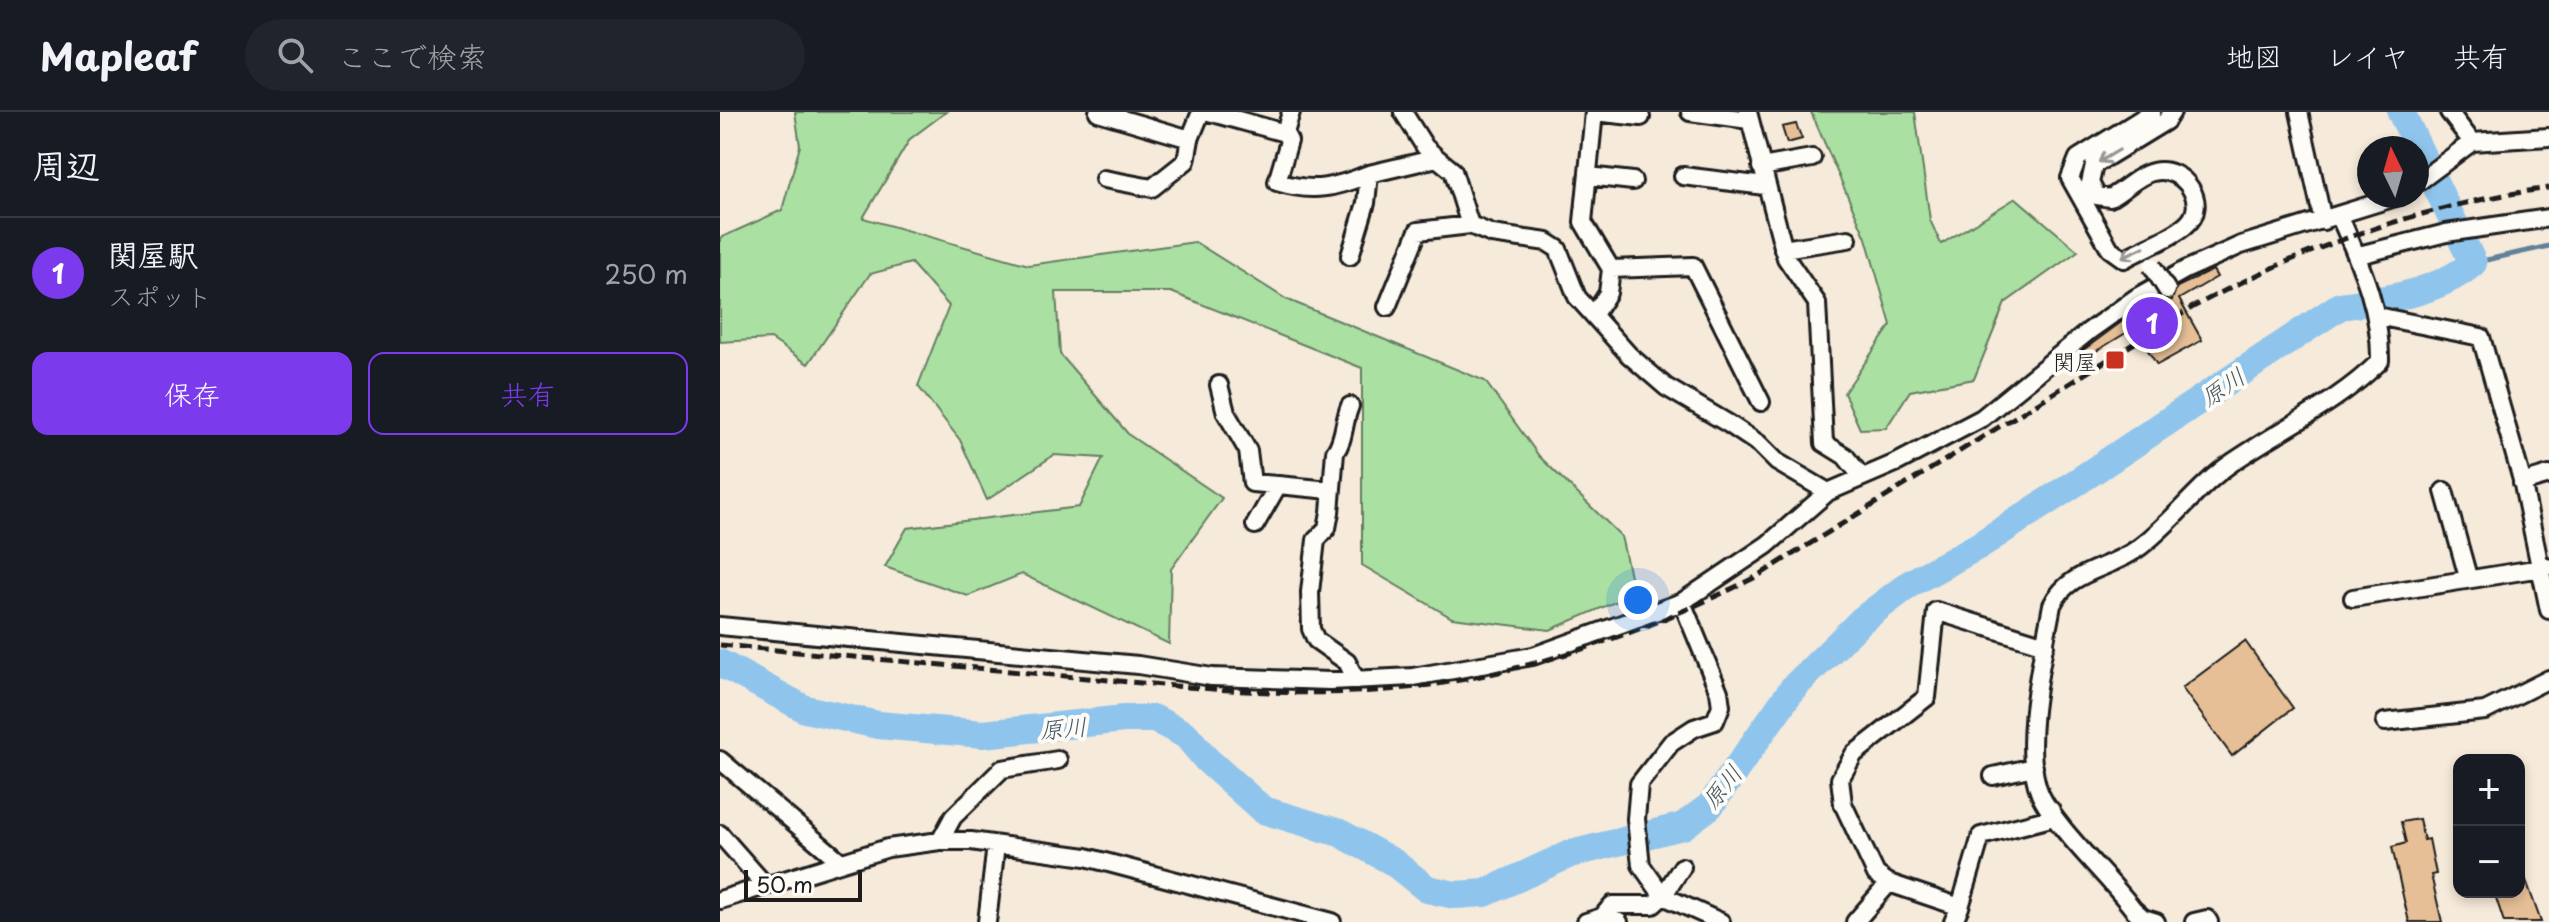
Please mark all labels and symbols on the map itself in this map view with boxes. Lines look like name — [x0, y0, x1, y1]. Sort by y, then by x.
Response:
north arrow — [2357, 136, 2429, 208]
one-way arrow — [2098, 148, 2121, 164]
one-way arrow — [2122, 245, 2145, 260]
pin: 1 — [2126, 293, 2178, 353]
place label: 関屋 — [2053, 344, 2097, 377]
marker: 関屋 — [2104, 349, 2126, 371]
water label: 原川 — [2192, 358, 2252, 414]
your location — [1618, 580, 1658, 620]
water label: 原川 — [1038, 707, 1088, 747]
water label: 原川 — [1692, 756, 1750, 816]
scale bar — [744, 866, 862, 902]

